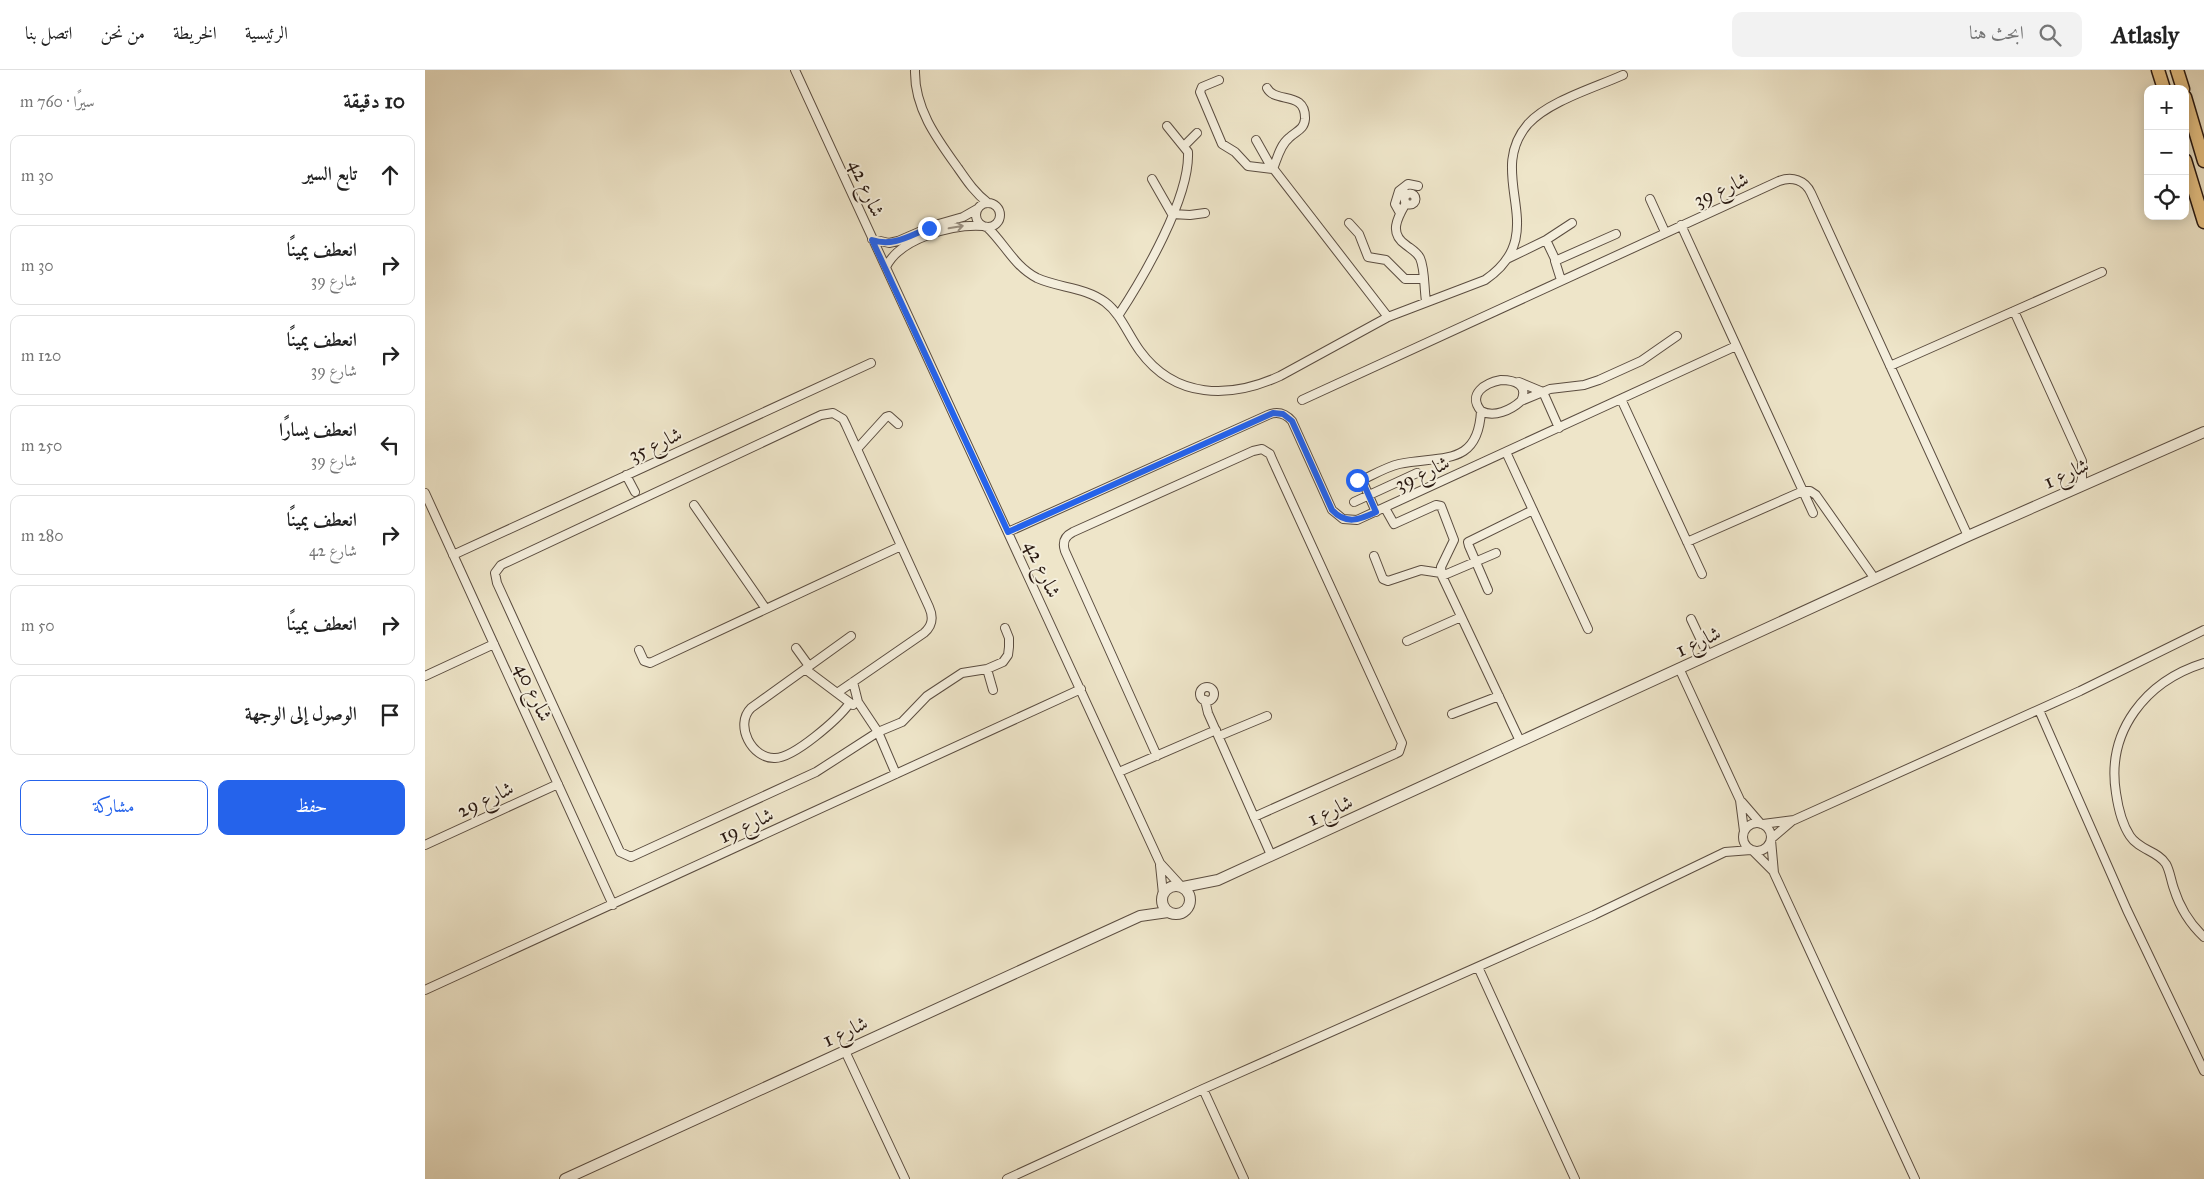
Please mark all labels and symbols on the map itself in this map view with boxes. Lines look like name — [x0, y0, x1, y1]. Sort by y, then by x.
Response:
street label: شارع 42 — [838, 156, 890, 223]
street label: شارع 39 — [1690, 166, 1755, 217]
route end — [918, 217, 941, 240]
one-way arrow — [948, 222, 964, 232]
street label: شارع 35 — [624, 421, 688, 472]
street label: شارع 39 — [1391, 450, 1456, 502]
street label: شارع 1 — [2040, 452, 2095, 499]
route start — [1346, 469, 1369, 492]
street label: شارع 42 — [1014, 537, 1067, 604]
street label: شارع 1 — [1672, 620, 1727, 667]
street label: شارع 40 — [505, 659, 558, 728]
street label: شارع 29 — [453, 776, 520, 828]
street label: شارع 1 — [1304, 789, 1359, 836]
street label: شارع 19 — [715, 802, 780, 853]
street label: شارع 1 — [819, 1010, 874, 1057]

